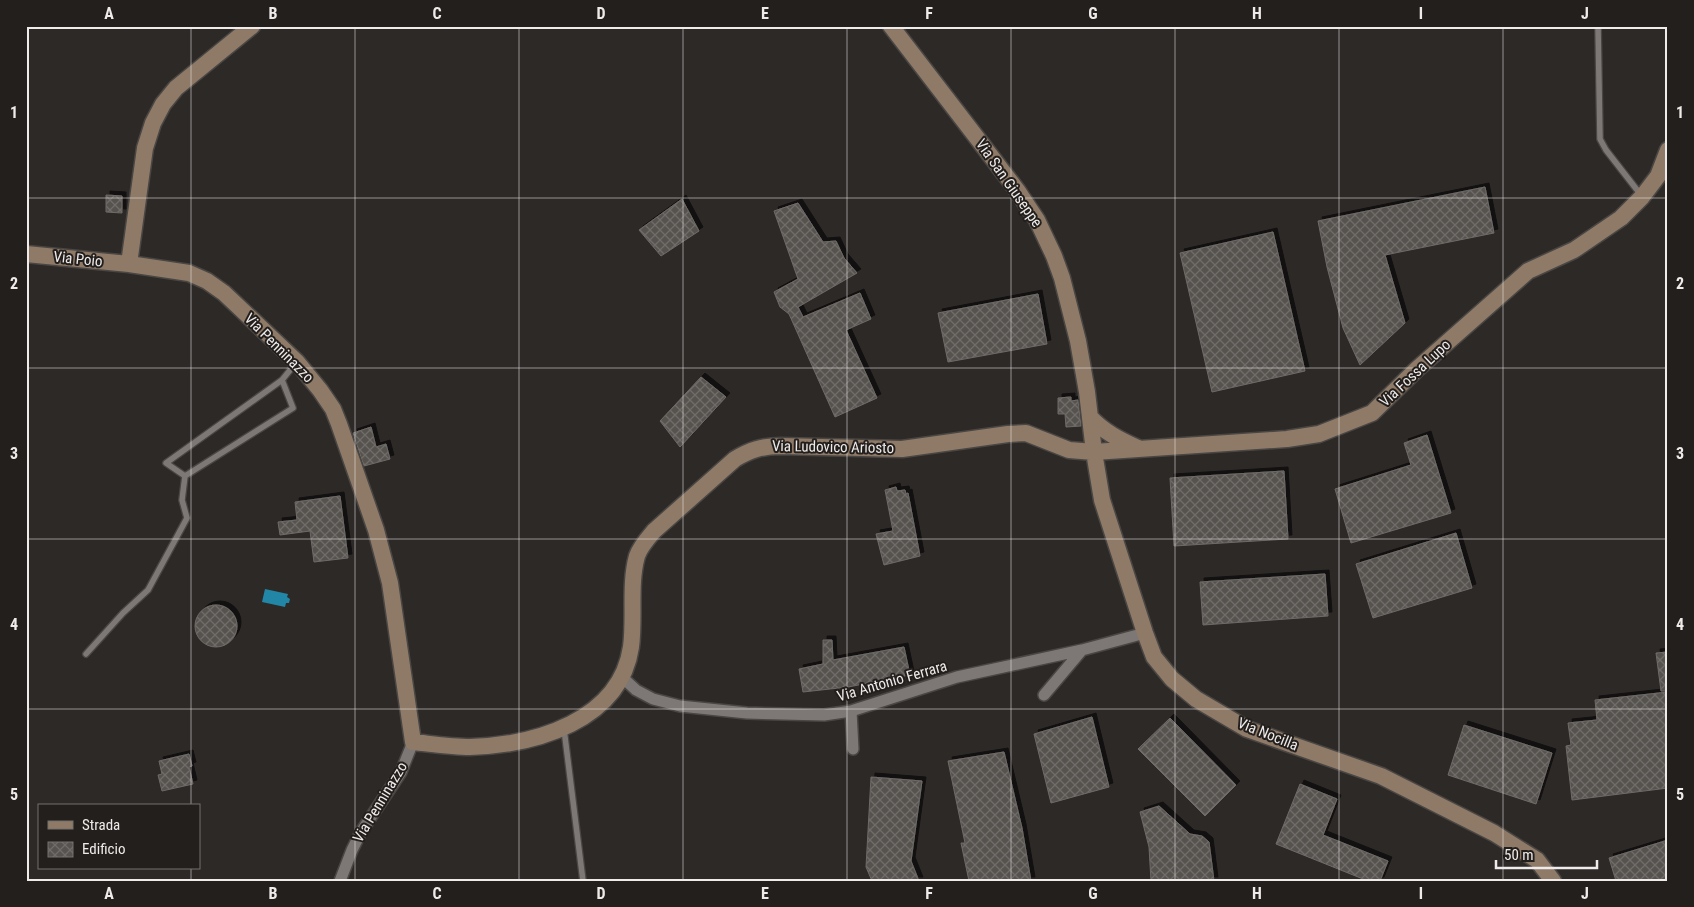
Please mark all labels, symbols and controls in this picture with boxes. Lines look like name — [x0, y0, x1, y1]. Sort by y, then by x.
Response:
text: A — [104, 4, 114, 23]
text: B — [269, 4, 278, 23]
text: C — [432, 4, 442, 23]
text: D — [596, 4, 606, 23]
text: E — [761, 4, 769, 23]
text: F — [925, 4, 933, 23]
text: G — [1088, 4, 1098, 23]
text: H — [1252, 4, 1262, 23]
text: I — [1419, 4, 1423, 23]
text: J — [1581, 4, 1589, 23]
text: 1 — [10, 103, 18, 122]
text: 1 — [1676, 103, 1684, 122]
street label: Via San Giuseppe — [972, 135, 1046, 231]
street label: Via Poio — [53, 247, 103, 271]
text: 2 — [10, 274, 18, 293]
text: 2 — [1676, 274, 1684, 293]
street label: Via Penninazzo — [241, 310, 317, 386]
street label: Via Fossa Lupo — [1376, 336, 1454, 410]
street label: Via Ludovico Ariosto — [772, 437, 894, 457]
text: 3 — [10, 444, 18, 463]
text: 3 — [1676, 444, 1684, 463]
text: 4 — [10, 615, 18, 634]
text: 4 — [1676, 615, 1684, 634]
street label: Via Antonio Ferrara — [835, 657, 949, 705]
street label: Via Nocilla — [1235, 714, 1301, 754]
street label: Via Penninazzo — [349, 758, 411, 846]
text: 5 — [10, 785, 18, 804]
text: 5 — [1676, 785, 1684, 804]
legend — [38, 804, 200, 870]
text: Strada — [82, 816, 120, 834]
scale bar — [1496, 837, 1598, 869]
text: Edificio — [82, 840, 125, 858]
text: 50 m — [1504, 846, 1534, 864]
text: A — [104, 884, 114, 903]
text: B — [269, 884, 278, 903]
text: C — [432, 884, 442, 903]
text: D — [596, 884, 606, 903]
text: E — [761, 884, 769, 903]
text: F — [925, 884, 933, 903]
text: G — [1088, 884, 1098, 903]
text: H — [1252, 884, 1262, 903]
text: I — [1419, 884, 1423, 903]
text: J — [1581, 884, 1589, 903]

